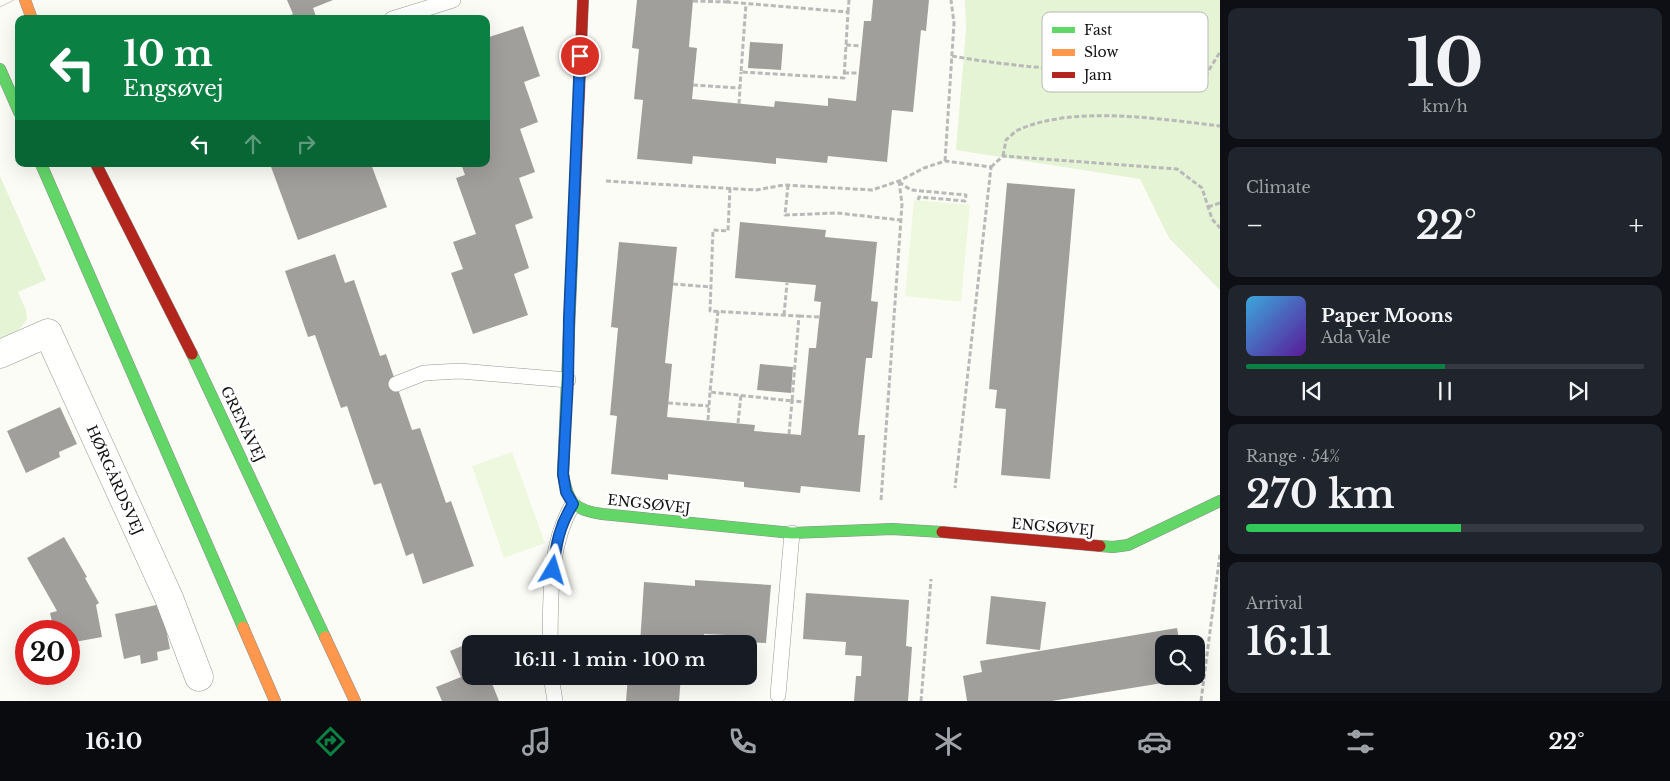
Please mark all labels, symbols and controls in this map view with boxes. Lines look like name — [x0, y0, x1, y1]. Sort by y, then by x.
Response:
legend — [1042, 12, 1208, 92]
text: Fast — [1084, 21, 1113, 39]
text: 10 — [1406, 23, 1484, 104]
text: 10 m — [123, 32, 213, 75]
icon: left — [40, 35, 105, 100]
pin — [559, 35, 601, 77]
icon: arrive — [566, 42, 594, 70]
text: Slow — [1084, 43, 1118, 61]
text: Jam — [1082, 66, 1112, 84]
text: Engsøvej — [123, 75, 223, 102]
text: km/h — [1422, 96, 1468, 116]
icon: left — [186, 130, 214, 158]
icon: ahead — [239, 130, 267, 158]
icon: right — [292, 130, 320, 158]
text: Climate — [1246, 177, 1311, 197]
text: 22° — [1415, 202, 1477, 249]
text: − — [1246, 208, 1264, 243]
text: + — [1629, 208, 1644, 243]
text: Paper Moons — [1321, 304, 1453, 327]
text: Ada Vale — [1321, 327, 1391, 347]
icon: previous — [1298, 377, 1326, 405]
icon: pause — [1431, 377, 1459, 405]
icon: next — [1564, 377, 1592, 405]
street label: GRENÅVEJ — [217, 383, 269, 465]
street label: HØRGÅRDSVEJ — [83, 422, 147, 538]
text: Range · 54% — [1246, 446, 1340, 466]
text: 270 km — [1246, 471, 1395, 518]
street label: ENGSØVEJ — [607, 491, 691, 517]
street label: ENGSØVEJ — [1011, 514, 1095, 540]
position arrow — [526, 543, 578, 595]
text: Arrival — [1246, 593, 1303, 613]
text: 16:11 — [1246, 618, 1332, 665]
speed limit sign: 20 — [15, 620, 80, 685]
map controls — [1155, 635, 1205, 685]
button: search — [1155, 635, 1205, 685]
text: 16:11 · 1 min · 100 m — [514, 648, 705, 671]
icon: directions — [313, 724, 348, 759]
icon: music — [519, 724, 554, 759]
icon: phone — [725, 724, 760, 759]
icon: climate — [931, 724, 966, 759]
icon: car — [1137, 724, 1172, 759]
icon: filters — [1343, 724, 1378, 759]
text: 16:10 — [85, 728, 142, 755]
text: 22° — [1549, 728, 1585, 755]

